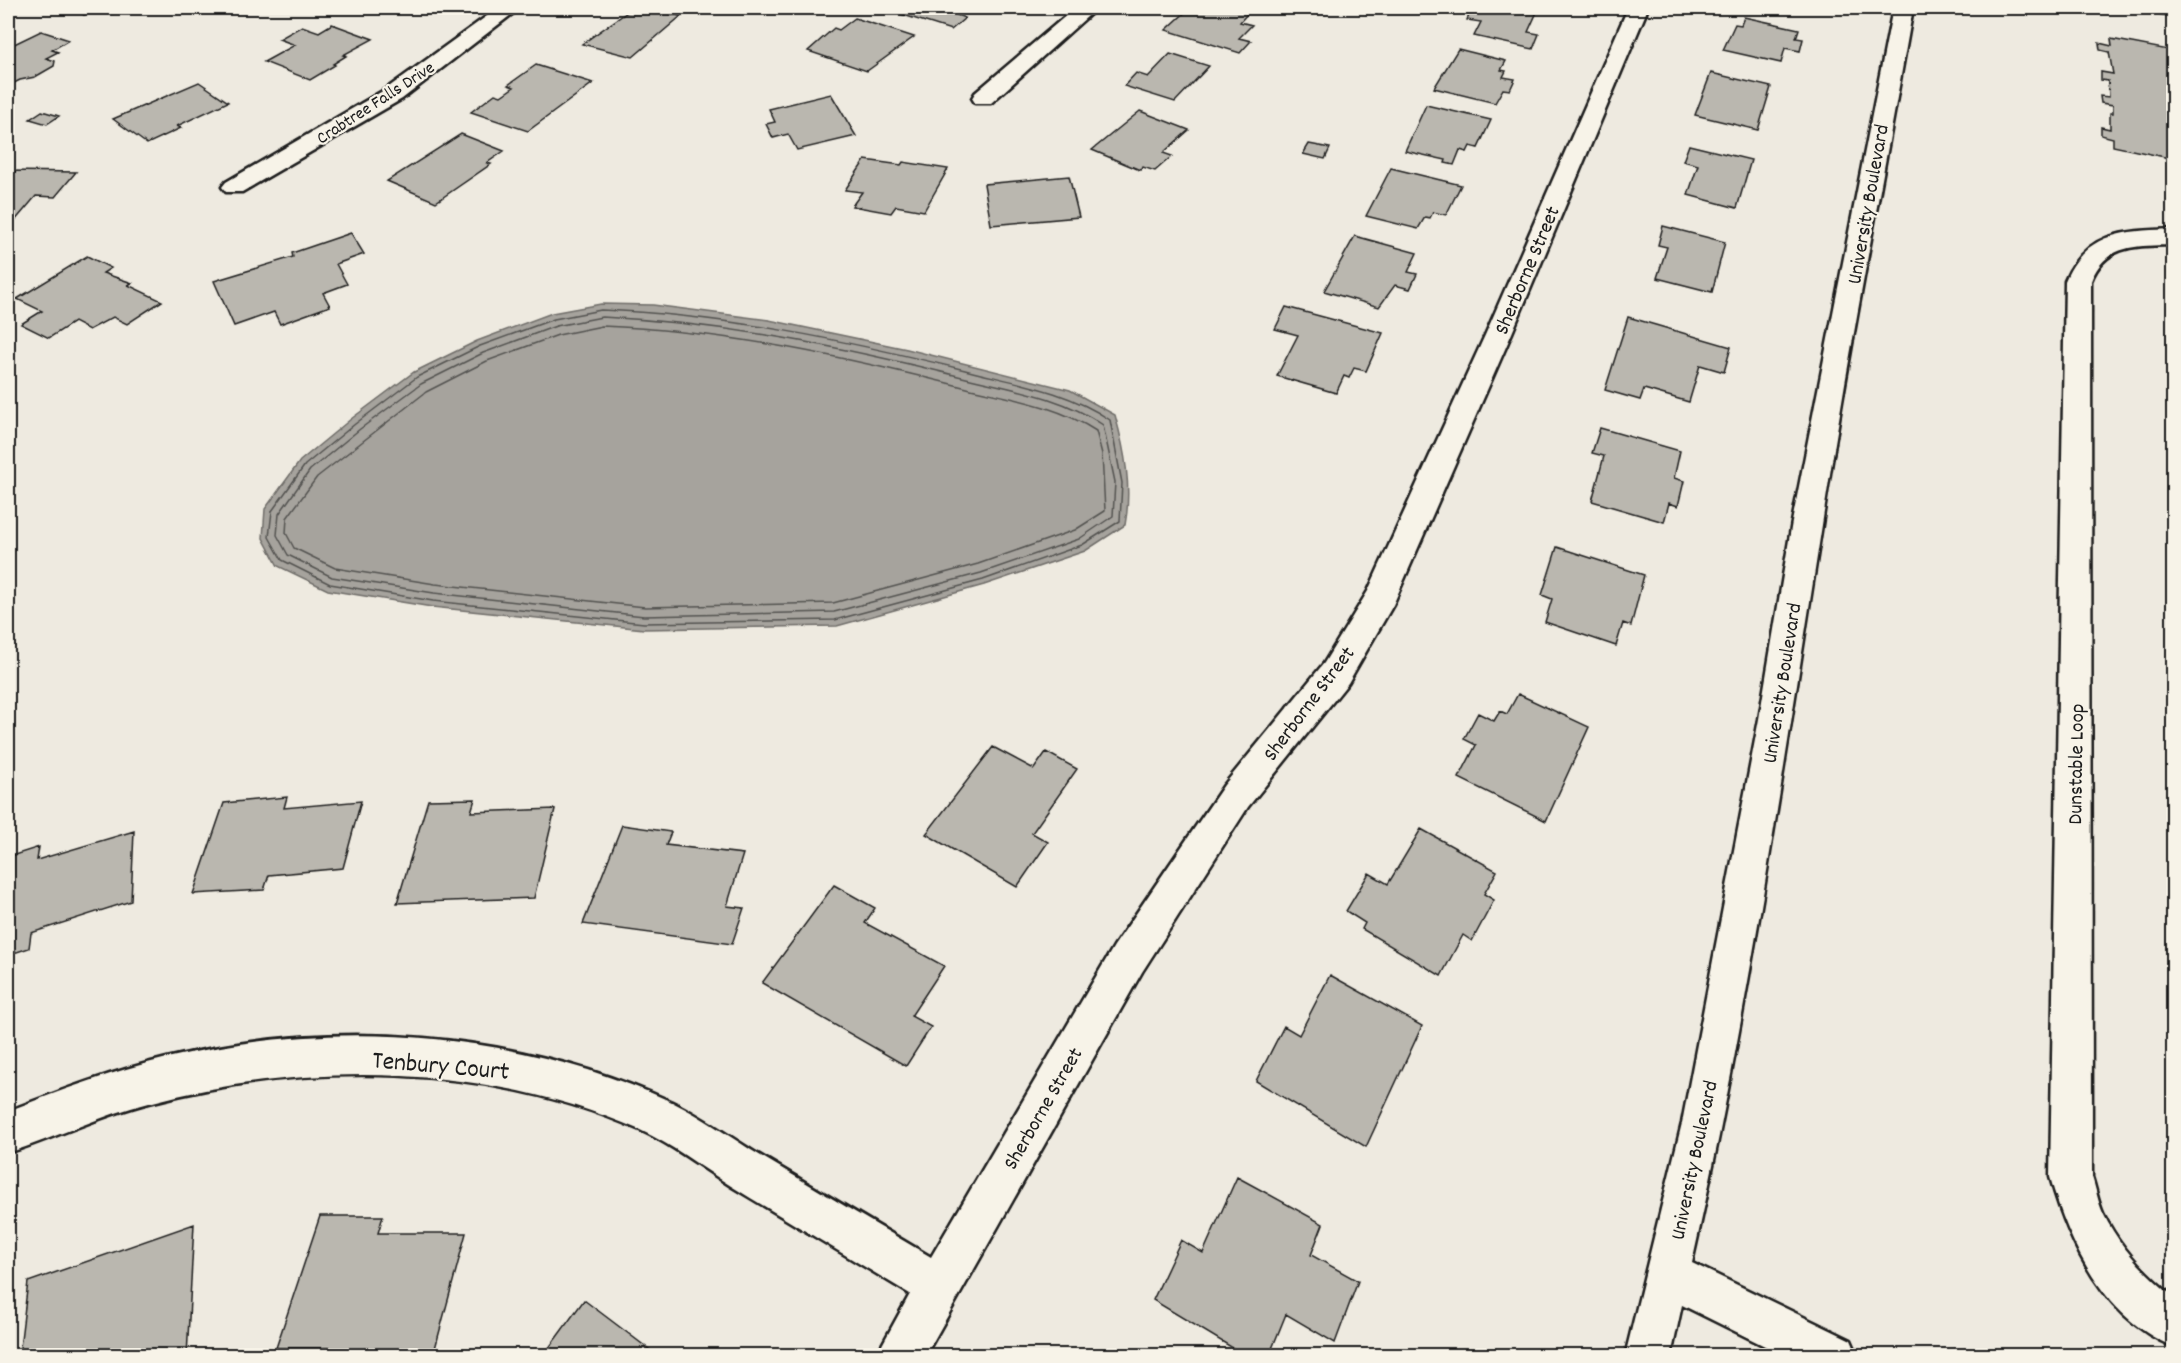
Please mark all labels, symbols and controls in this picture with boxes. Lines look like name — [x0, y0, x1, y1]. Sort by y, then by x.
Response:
street label: Crabtree Falls Drive — [312, 56, 440, 152]
street label: University Boulevard — [1841, 122, 1899, 287]
street label: Sherborne Street — [1488, 202, 1569, 340]
street label: University Boulevard — [1756, 601, 1811, 766]
street label: Sherborne Street — [1257, 641, 1364, 769]
street label: Dunstable Loop — [2062, 703, 2094, 825]
street label: Sherborne Street — [997, 1042, 1092, 1176]
street label: Tenbury Court — [371, 1043, 511, 1092]
street label: University Boulevard — [1664, 1078, 1727, 1243]

